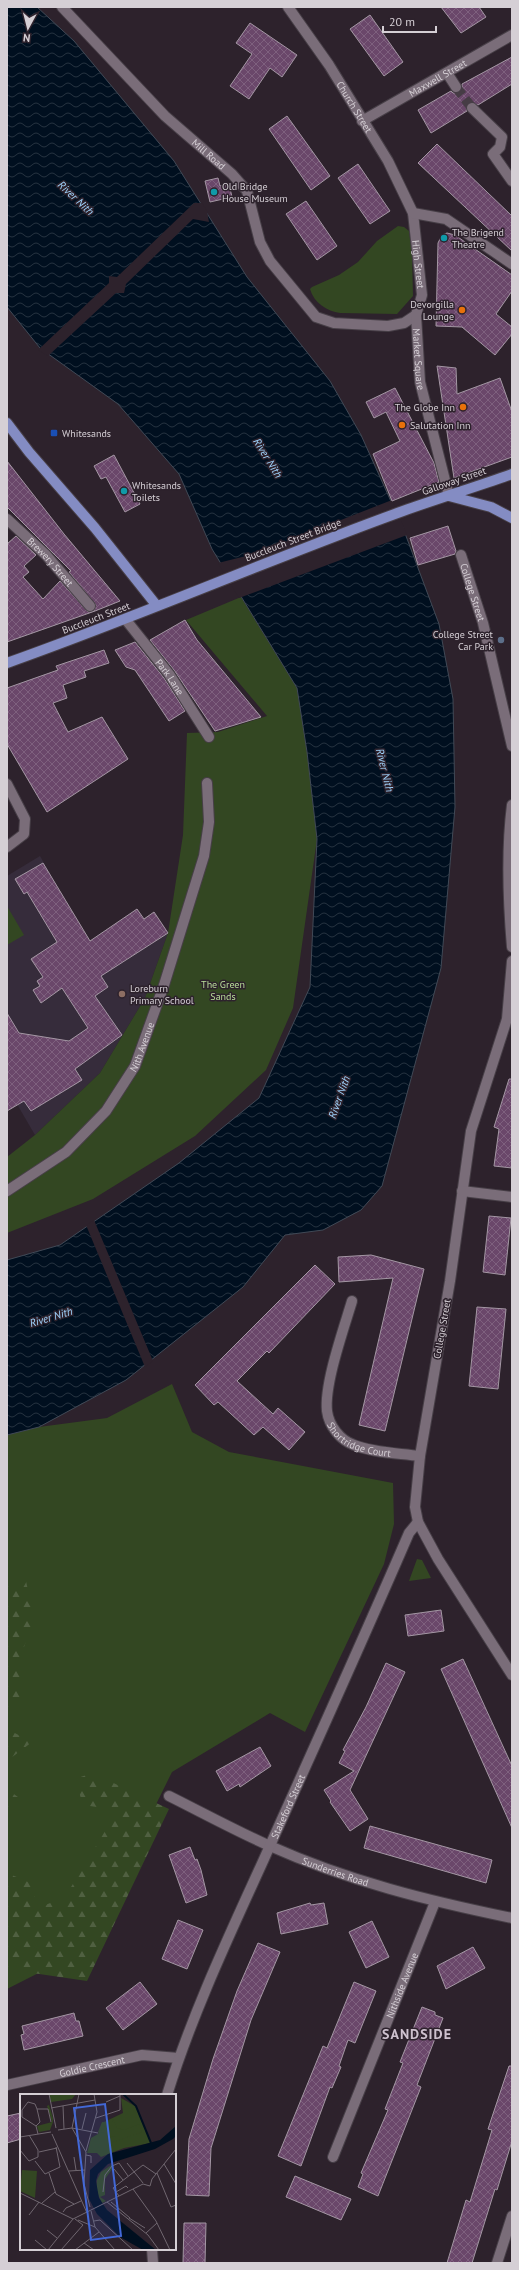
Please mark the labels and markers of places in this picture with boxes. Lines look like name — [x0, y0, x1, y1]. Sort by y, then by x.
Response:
place label: Old Bridge House Museum — [222, 180, 288, 205]
marker: Old Bridge House Museum — [209, 187, 219, 197]
place label: The Brigend Theatre — [452, 226, 504, 251]
marker: The Brigend Theatre — [439, 233, 449, 243]
place label: Devorgilla Lounge — [410, 298, 454, 323]
marker: Devorgilla Lounge — [457, 305, 467, 315]
place label: The Globe Inn — [395, 401, 455, 414]
marker: The Globe Inn — [458, 402, 468, 412]
place label: Salutation Inn — [410, 419, 470, 432]
marker: Salutation Inn — [397, 420, 407, 430]
place label: Whitesands — [62, 427, 111, 440]
marker: Whitesands — [49, 428, 59, 438]
place label: Whitesands Toilets — [132, 479, 181, 504]
marker: Whitesands Toilets — [119, 486, 129, 496]
place label: College Street Car Park — [433, 628, 494, 653]
marker: College Street Car Park — [496, 635, 506, 645]
place label: Loreburn Primary School — [130, 982, 194, 1007]
marker: Loreburn Primary School — [117, 989, 127, 999]

